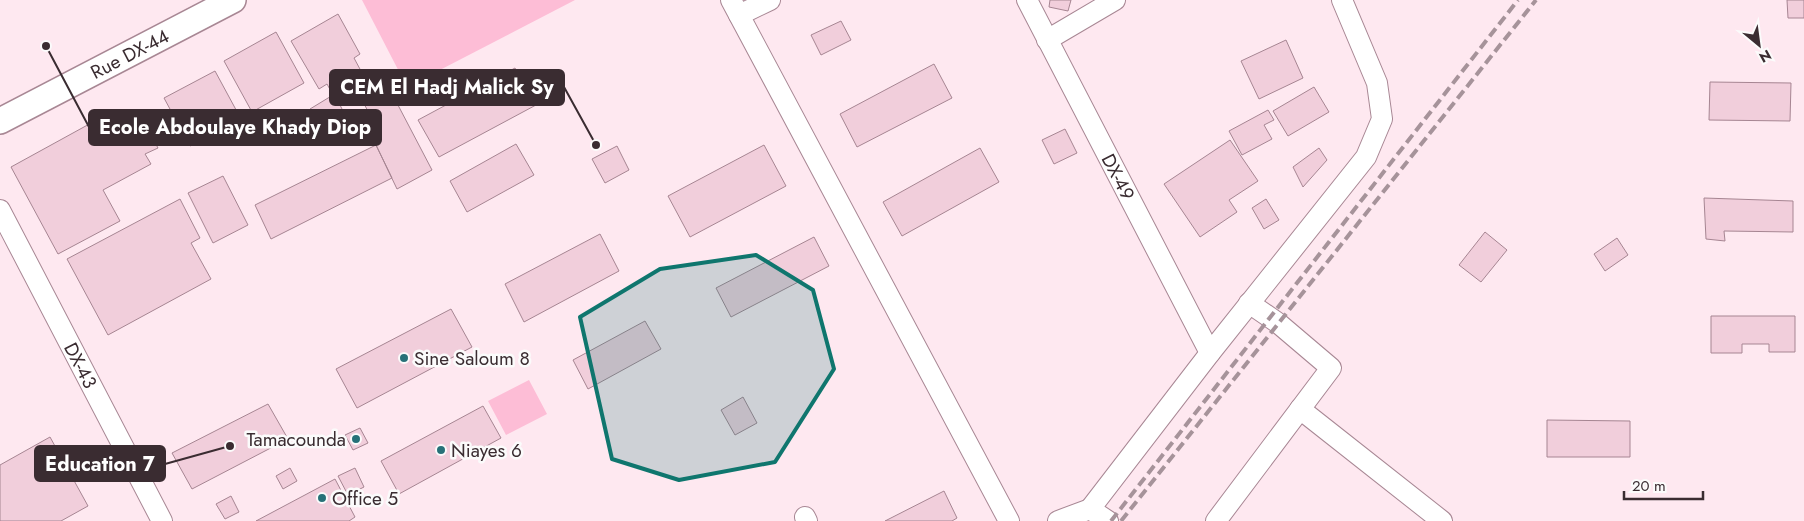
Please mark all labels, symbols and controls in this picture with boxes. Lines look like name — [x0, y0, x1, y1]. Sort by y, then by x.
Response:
north arrow — [1734, 20, 1784, 70]
street label: Rue DX-44 — [86, 23, 174, 86]
text: N — [1756, 45, 1775, 68]
callout: CEM El Hadj Malick Sy — [330, 70, 564, 105]
text: CEM El Hadj Malick Sy — [340, 73, 554, 102]
callout: Ecole Abdoulaye Khady Diop — [89, 110, 381, 145]
text: Ecole Abdoulaye Khady Diop — [99, 113, 371, 142]
street label: DX-49 — [1095, 149, 1141, 205]
street label: DX-43 — [57, 338, 104, 393]
place label: Sine Saloum 8 — [414, 345, 530, 372]
marker: Sine Saloum 8 — [398, 352, 410, 364]
place label: Tamacounda — [247, 426, 346, 453]
marker: Tamacounda — [350, 433, 362, 445]
place label: Niayes 6 — [451, 437, 522, 464]
marker: Niayes 6 — [435, 444, 447, 456]
callout: Education 7 — [35, 446, 165, 481]
text: Education 7 — [45, 450, 156, 479]
scale bar — [1624, 468, 1703, 500]
text: 20 m — [1632, 475, 1666, 497]
place label: Office 5 — [332, 485, 398, 512]
marker: Office 5 — [316, 492, 328, 504]

